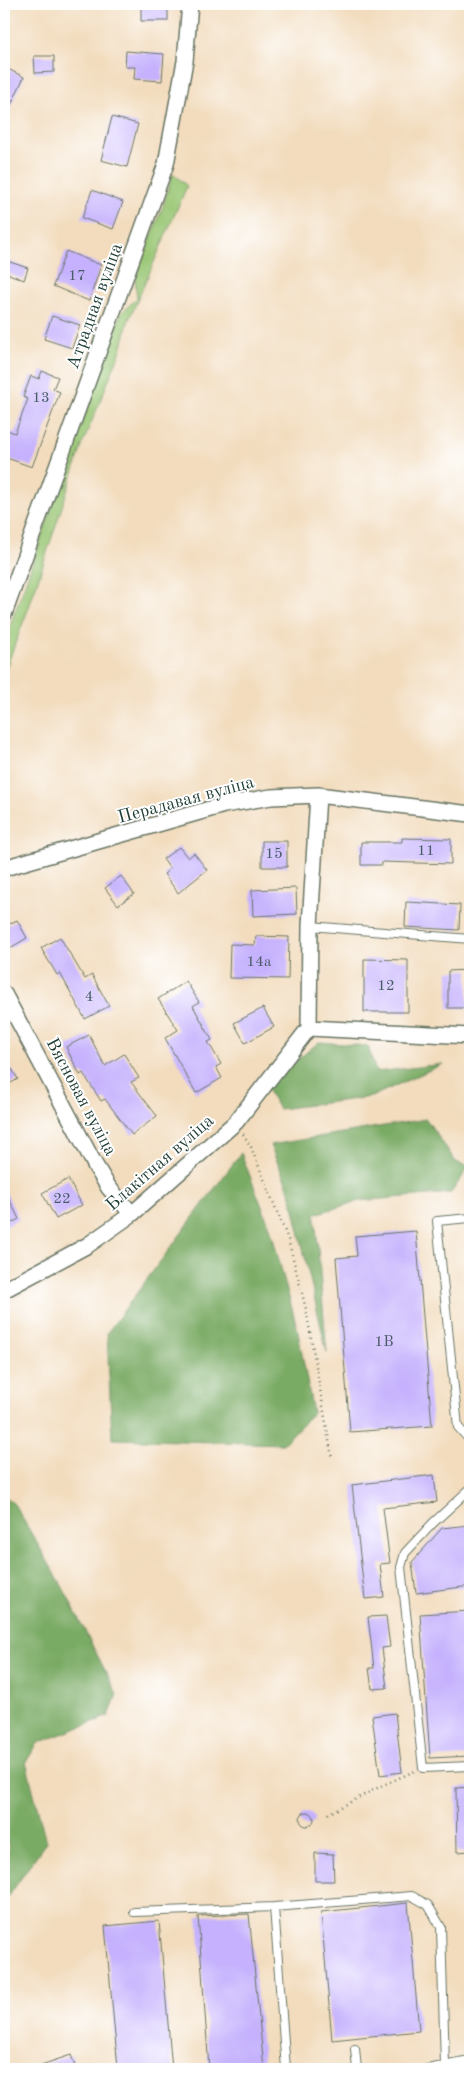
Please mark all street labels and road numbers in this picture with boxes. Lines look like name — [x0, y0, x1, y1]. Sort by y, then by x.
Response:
street label: Атрадная вуліца — [64, 241, 126, 371]
street label: Перадавая вуліца — [116, 773, 256, 827]
street label: Вясновая вуліца — [42, 1035, 120, 1159]
street label: Блакітная вуліца — [103, 1111, 217, 1214]

